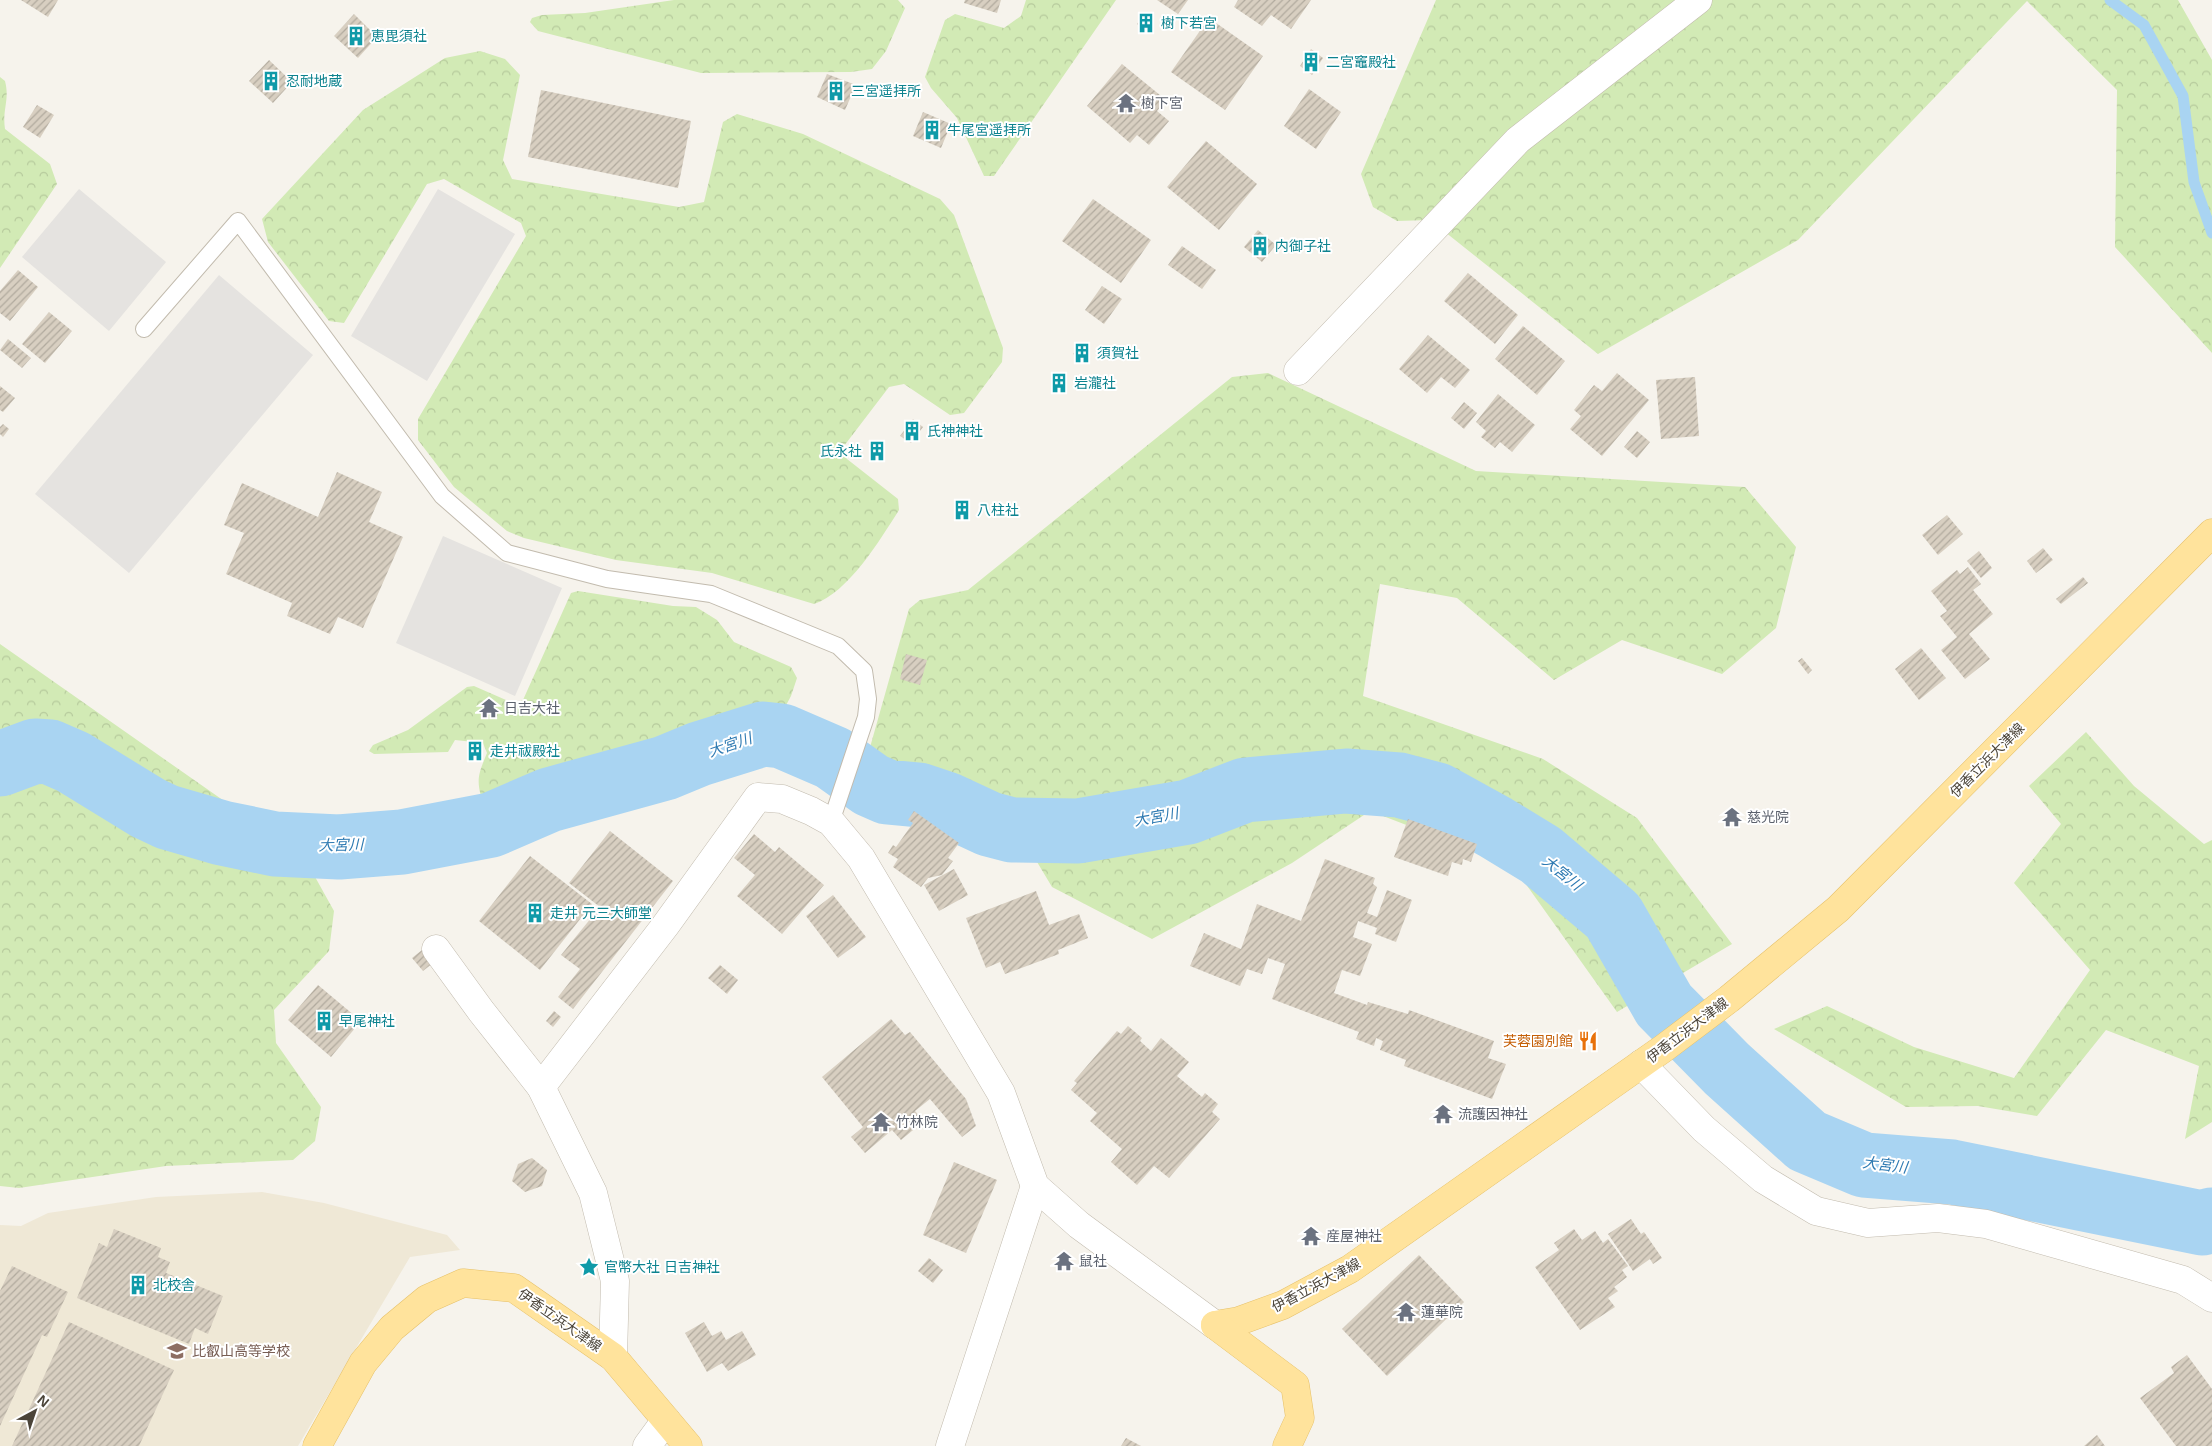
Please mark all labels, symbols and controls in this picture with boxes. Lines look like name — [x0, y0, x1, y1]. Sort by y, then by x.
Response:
building icon: 樹下若宮 — [1135, 12, 1157, 34]
place label: 樹下若宮 — [1161, 15, 1217, 31]
building icon: 恵毘須社 — [345, 25, 367, 47]
place label: 恵毘須社 — [371, 28, 427, 44]
building icon: 二宮竈殿社 — [1300, 51, 1322, 73]
place label: 二宮竈殿社 — [1326, 54, 1396, 70]
building icon: 忍耐地蔵 — [260, 70, 282, 92]
place label: 忍耐地蔵 — [286, 73, 342, 89]
building icon: 三宮遥拝所 — [825, 80, 847, 102]
place label: 三宮遥拝所 — [851, 83, 921, 99]
temple icon: 樹下宮 — [1115, 92, 1137, 114]
place label: 樹下宮 — [1141, 95, 1183, 111]
building icon: 牛尾宮遥拝所 — [921, 119, 943, 141]
place label: 牛尾宮遥拝所 — [947, 122, 1031, 138]
building icon: 内御子社 — [1249, 235, 1271, 257]
place label: 内御子社 — [1275, 238, 1331, 254]
building icon: 須賀社 — [1071, 342, 1093, 364]
place label: 須賀社 — [1097, 345, 1139, 361]
building icon: 岩瀧社 — [1048, 372, 1070, 394]
place label: 岩瀧社 — [1074, 375, 1116, 391]
building icon: 氏神神社 — [901, 420, 923, 442]
place label: 氏神神社 — [927, 423, 983, 439]
building icon: 氏永社 — [866, 440, 888, 462]
place label: 氏永社 — [820, 443, 862, 459]
building icon: 八柱社 — [951, 499, 973, 521]
place label: 八柱社 — [977, 502, 1019, 518]
temple icon: 日吉大社 — [478, 697, 500, 719]
place label: 日吉大社 — [504, 700, 560, 716]
street label: 伊香立浜大津線 — [1947, 720, 2027, 800]
water label: 大宮川 — [706, 729, 756, 760]
building icon: 走井祓殿社 — [464, 740, 486, 762]
place label: 走井祓殿社 — [490, 743, 560, 759]
water label: 大宮川 — [1132, 804, 1182, 829]
temple icon: 慈光院 — [1721, 806, 1743, 828]
place label: 慈光院 — [1747, 809, 1789, 825]
water label: 大宮川 — [318, 836, 366, 853]
water label: 大宮川 — [1539, 852, 1587, 895]
building icon: 走井 元三大師堂 — [524, 902, 546, 924]
place label: 走井 元三大師堂 — [550, 905, 652, 921]
street label: 伊香立浜大津線 — [1643, 994, 1731, 1066]
building icon: 早尾神社 — [313, 1010, 335, 1032]
place label: 早尾神社 — [339, 1013, 395, 1029]
restaurant icon: 芙蓉園別館 — [1577, 1030, 1599, 1052]
place label: 芙蓉園別館 — [1503, 1033, 1573, 1049]
temple icon: 流護因神社 — [1432, 1103, 1454, 1125]
place label: 流護因神社 — [1458, 1106, 1528, 1122]
temple icon: 竹林院 — [870, 1111, 892, 1133]
place label: 竹林院 — [896, 1114, 938, 1130]
water label: 大宮川 — [1862, 1153, 1910, 1176]
temple icon: 産屋神社 — [1300, 1225, 1322, 1247]
place label: 産屋神社 — [1326, 1228, 1382, 1244]
temple icon: 鼠社 — [1053, 1250, 1075, 1272]
place label: 鼠社 — [1079, 1253, 1107, 1269]
street label: 伊香立浜大津線 — [1269, 1255, 1363, 1315]
place icon: 官幣大社 日吉神社 — [578, 1256, 600, 1278]
place label: 官幣大社 日吉神社 — [604, 1259, 720, 1275]
building icon: 北校舎 — [127, 1274, 149, 1296]
place label: 北校舎 — [153, 1277, 195, 1293]
street label: 伊香立浜大津線 — [515, 1285, 605, 1355]
temple icon: 蓮華院 — [1395, 1301, 1417, 1323]
place label: 蓮華院 — [1421, 1304, 1463, 1320]
school or university icon: 比叡山高等学校 — [166, 1340, 188, 1362]
place label: 比叡山高等学校 — [192, 1343, 290, 1359]
north arrow — [10, 1386, 60, 1436]
text: N — [34, 1392, 52, 1410]

